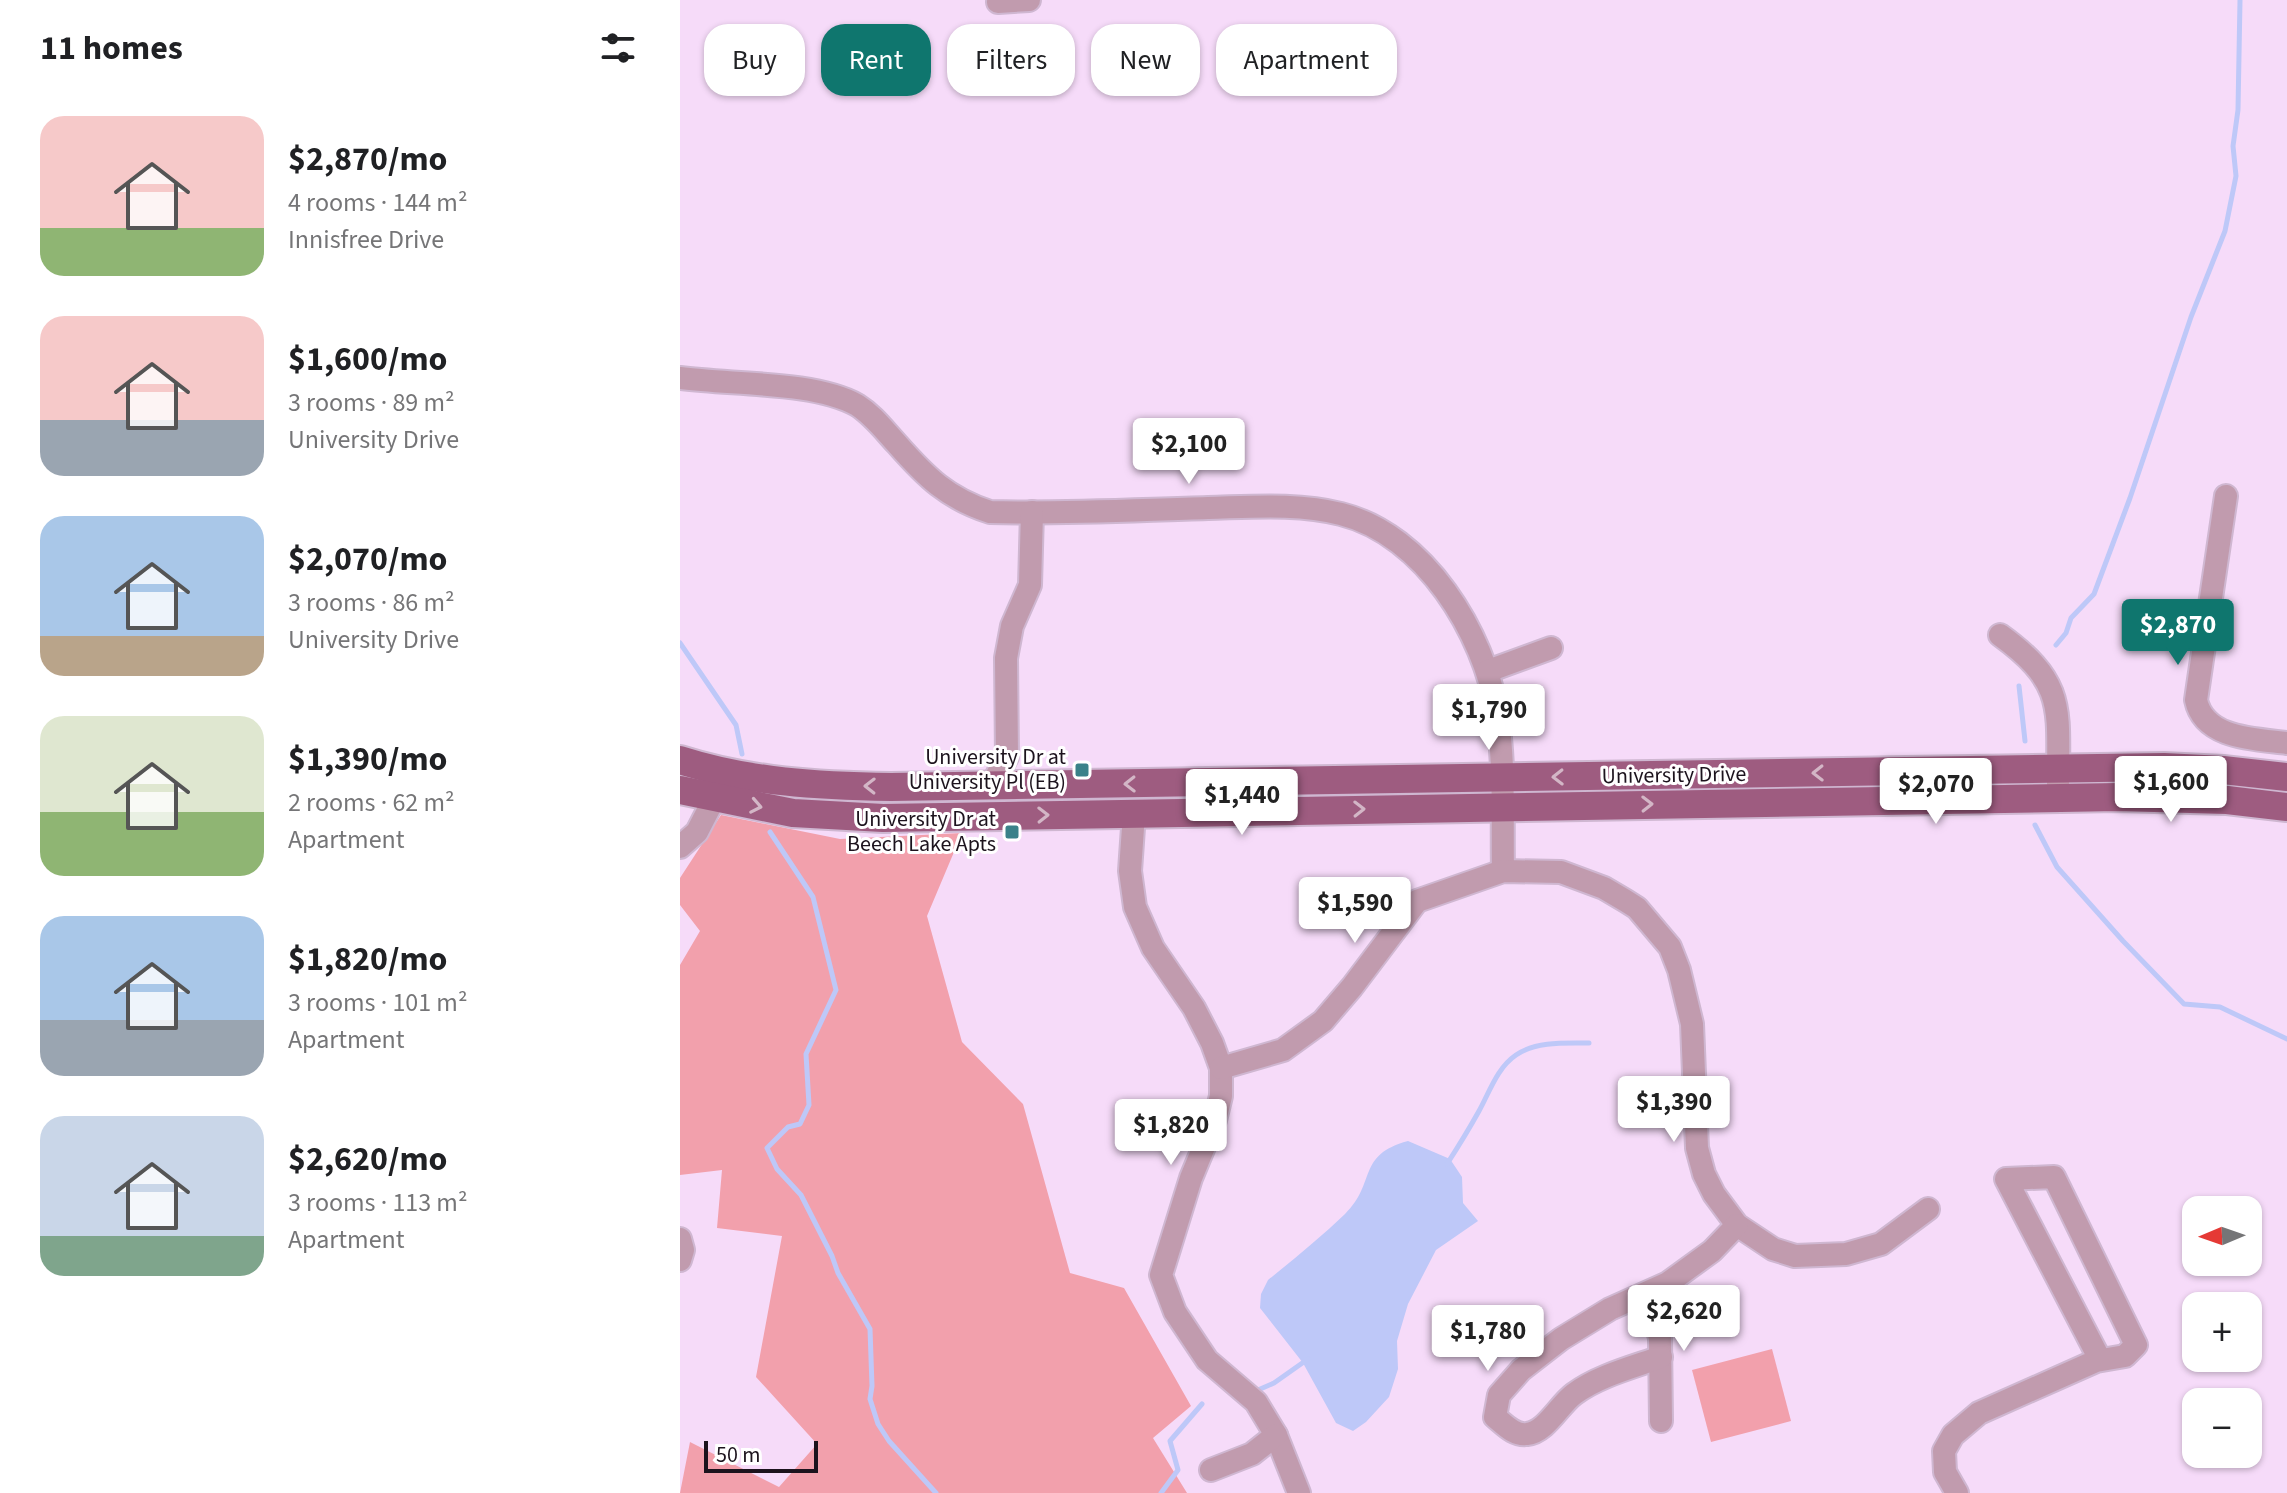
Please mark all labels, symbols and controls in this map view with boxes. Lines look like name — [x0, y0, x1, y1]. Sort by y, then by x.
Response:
text: 11 homes — [40, 24, 183, 73]
chip: Buy — [704, 24, 805, 96]
chip: Rent — [821, 24, 931, 96]
chip: Filters — [947, 24, 1075, 96]
chip: New — [1091, 24, 1200, 96]
chip: Apartment — [1216, 24, 1397, 96]
icon: filters — [596, 26, 640, 70]
text: $2,870/mo — [288, 135, 448, 184]
icon: home — [104, 148, 200, 244]
text: 4 rooms · 144 m² — [288, 184, 467, 221]
text: Innisfree Drive — [288, 221, 444, 258]
text: $1,600/mo — [288, 335, 448, 384]
icon: home — [104, 348, 200, 444]
text: 3 rooms · 89 m² — [288, 384, 455, 421]
pin: $2,100 — [1124, 418, 1254, 486]
text: University Drive — [288, 421, 459, 458]
text: $2,100 — [1151, 425, 1227, 462]
text: $2,070/mo — [288, 535, 448, 584]
icon: home — [104, 548, 200, 644]
text: 3 rooms · 86 m² — [288, 584, 455, 621]
pin: $2,870 — [2113, 599, 2243, 667]
text: $2,870 — [2140, 606, 2216, 643]
text: University Drive — [288, 621, 459, 658]
pin: $1,790 — [1424, 684, 1554, 752]
text: $1,790 — [1451, 691, 1527, 728]
text: $1,390/mo — [288, 735, 448, 784]
place label: University Dr at University Pl (EB) — [909, 741, 1067, 798]
icon: home — [104, 748, 200, 844]
pin: $1,600 — [2106, 756, 2236, 824]
street label: University Drive — [1601, 758, 1747, 792]
pin: $2,070 — [1871, 758, 2001, 826]
marker: University Dr at University Pl (EB) — [1073, 761, 1091, 779]
text: $1,600 — [2133, 763, 2209, 800]
one-way arrow — [1811, 764, 1824, 782]
text: $2,070 — [1898, 765, 1974, 802]
one-way arrow — [1551, 768, 1564, 785]
pin: $1,440 — [1177, 769, 1307, 837]
one-way arrow — [1123, 775, 1136, 793]
text: $1,440 — [1204, 776, 1280, 813]
one-way arrow — [863, 778, 876, 795]
text: 2 rooms · 62 m² — [288, 784, 455, 821]
one-way arrow — [1641, 795, 1654, 813]
one-way arrow — [749, 797, 763, 814]
one-way arrow — [1353, 801, 1366, 818]
place label: University Dr at Beech Lake Apts — [847, 803, 997, 860]
one-way arrow — [1038, 806, 1050, 823]
text: Apartment — [288, 821, 405, 858]
marker: University Dr at Beech Lake Apts — [1003, 823, 1021, 841]
pin: $1,590 — [1290, 877, 1420, 945]
text: $1,590 — [1317, 884, 1393, 921]
text: $1,820/mo — [288, 935, 448, 984]
icon: home — [104, 948, 200, 1044]
text: 3 rooms · 101 m² — [288, 984, 467, 1021]
text: Apartment — [288, 1021, 405, 1058]
pin: $1,390 — [1609, 1076, 1739, 1144]
text: $1,390 — [1636, 1083, 1712, 1120]
pin: $1,820 — [1106, 1099, 1236, 1167]
text: $1,820 — [1133, 1106, 1209, 1143]
text: $2,620/mo — [288, 1135, 448, 1184]
icon: home — [104, 1148, 200, 1244]
text: 3 rooms · 113 m² — [288, 1184, 467, 1221]
north arrow — [2182, 1196, 2262, 1276]
map controls — [2182, 1196, 2262, 1468]
text: Apartment — [288, 1221, 405, 1258]
pin: $2,620 — [1619, 1285, 1749, 1353]
text: $2,620 — [1646, 1292, 1722, 1329]
button: + — [2182, 1292, 2262, 1372]
pin: $1,780 — [1423, 1305, 1553, 1373]
text: $1,780 — [1450, 1312, 1526, 1349]
button: − — [2182, 1388, 2262, 1468]
scale bar — [704, 1437, 818, 1473]
text: 50 m — [716, 1439, 761, 1471]

